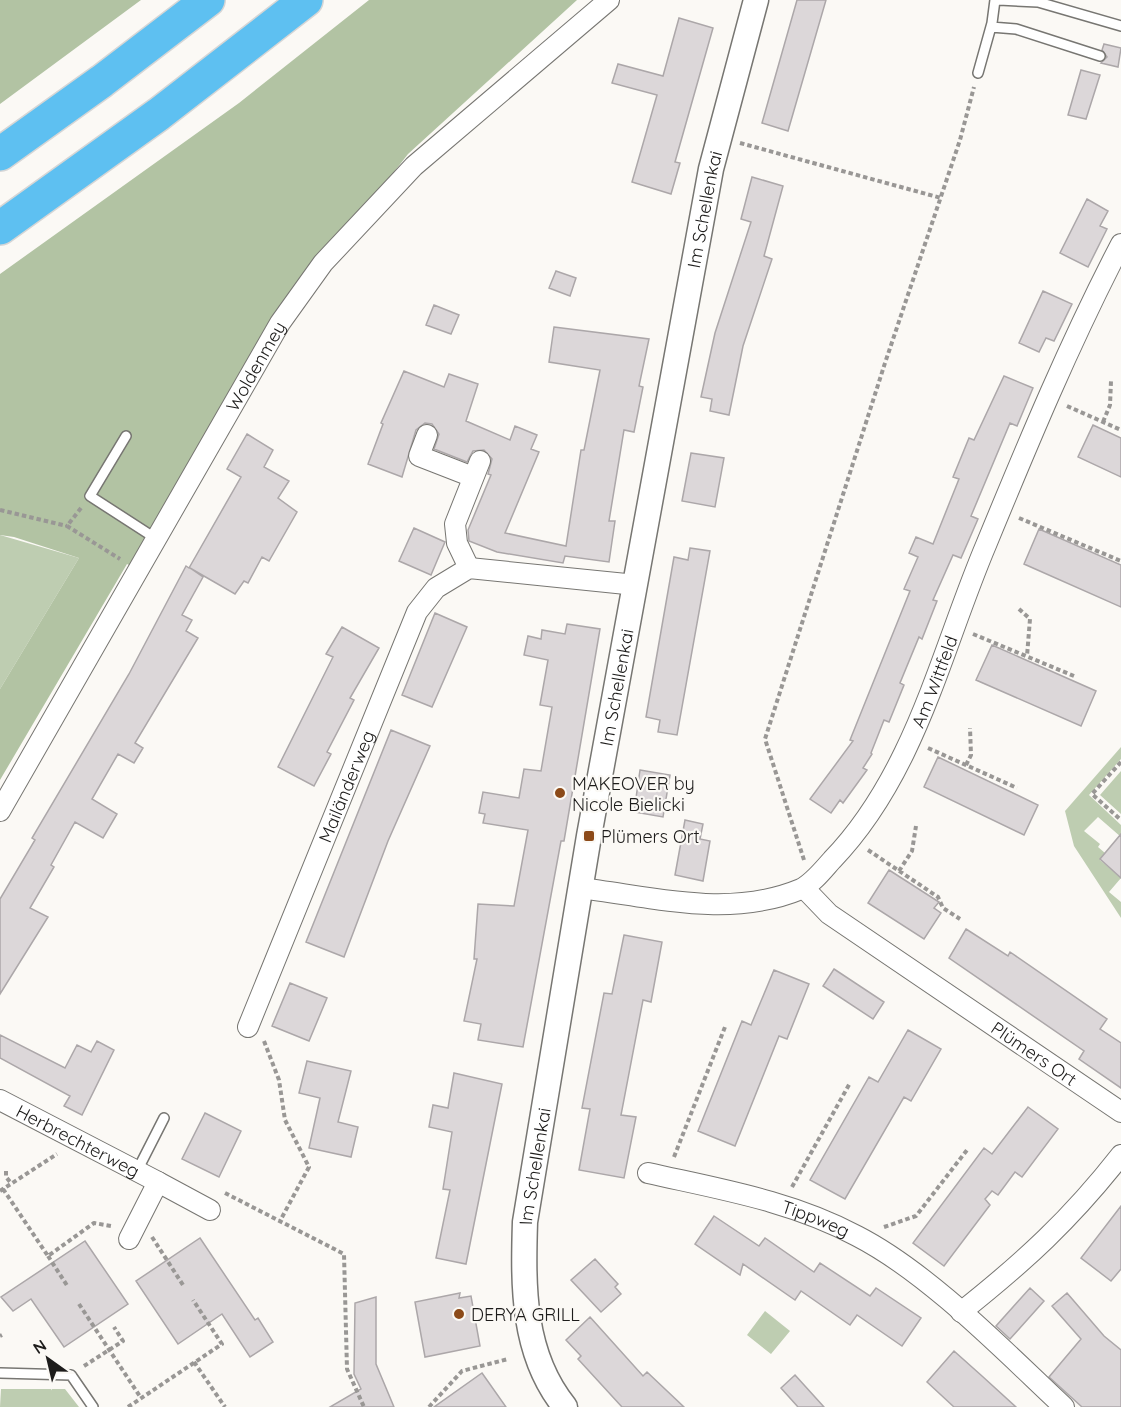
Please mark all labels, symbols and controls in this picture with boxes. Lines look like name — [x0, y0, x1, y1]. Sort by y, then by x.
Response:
street label: Im Schellenkai — [682, 148, 727, 270]
street label: Woldenmey — [220, 317, 290, 415]
street label: Im Schellenkai — [594, 627, 638, 748]
street label: Am Wittfeld — [906, 632, 962, 731]
street label: Mailänderweg — [313, 727, 379, 846]
place label: MAKEOVER by Nicole Bielicki — [572, 772, 695, 816]
marker: MAKEOVER by Nicole Bielicki — [553, 786, 567, 800]
place label: Plümers Ort — [601, 825, 700, 848]
marker: Plümers Ort — [582, 829, 596, 843]
street label: Plümers Ort — [987, 1016, 1082, 1090]
street label: Herbrechterweg — [12, 1099, 144, 1182]
street label: Im Schellenkai — [513, 1106, 555, 1225]
street label: Tippweg — [779, 1194, 854, 1242]
place label: DERYA GRILL — [471, 1303, 580, 1326]
marker: DERYA GRILL — [452, 1307, 466, 1321]
north arrow — [18, 1329, 78, 1389]
text: N — [29, 1335, 50, 1358]

